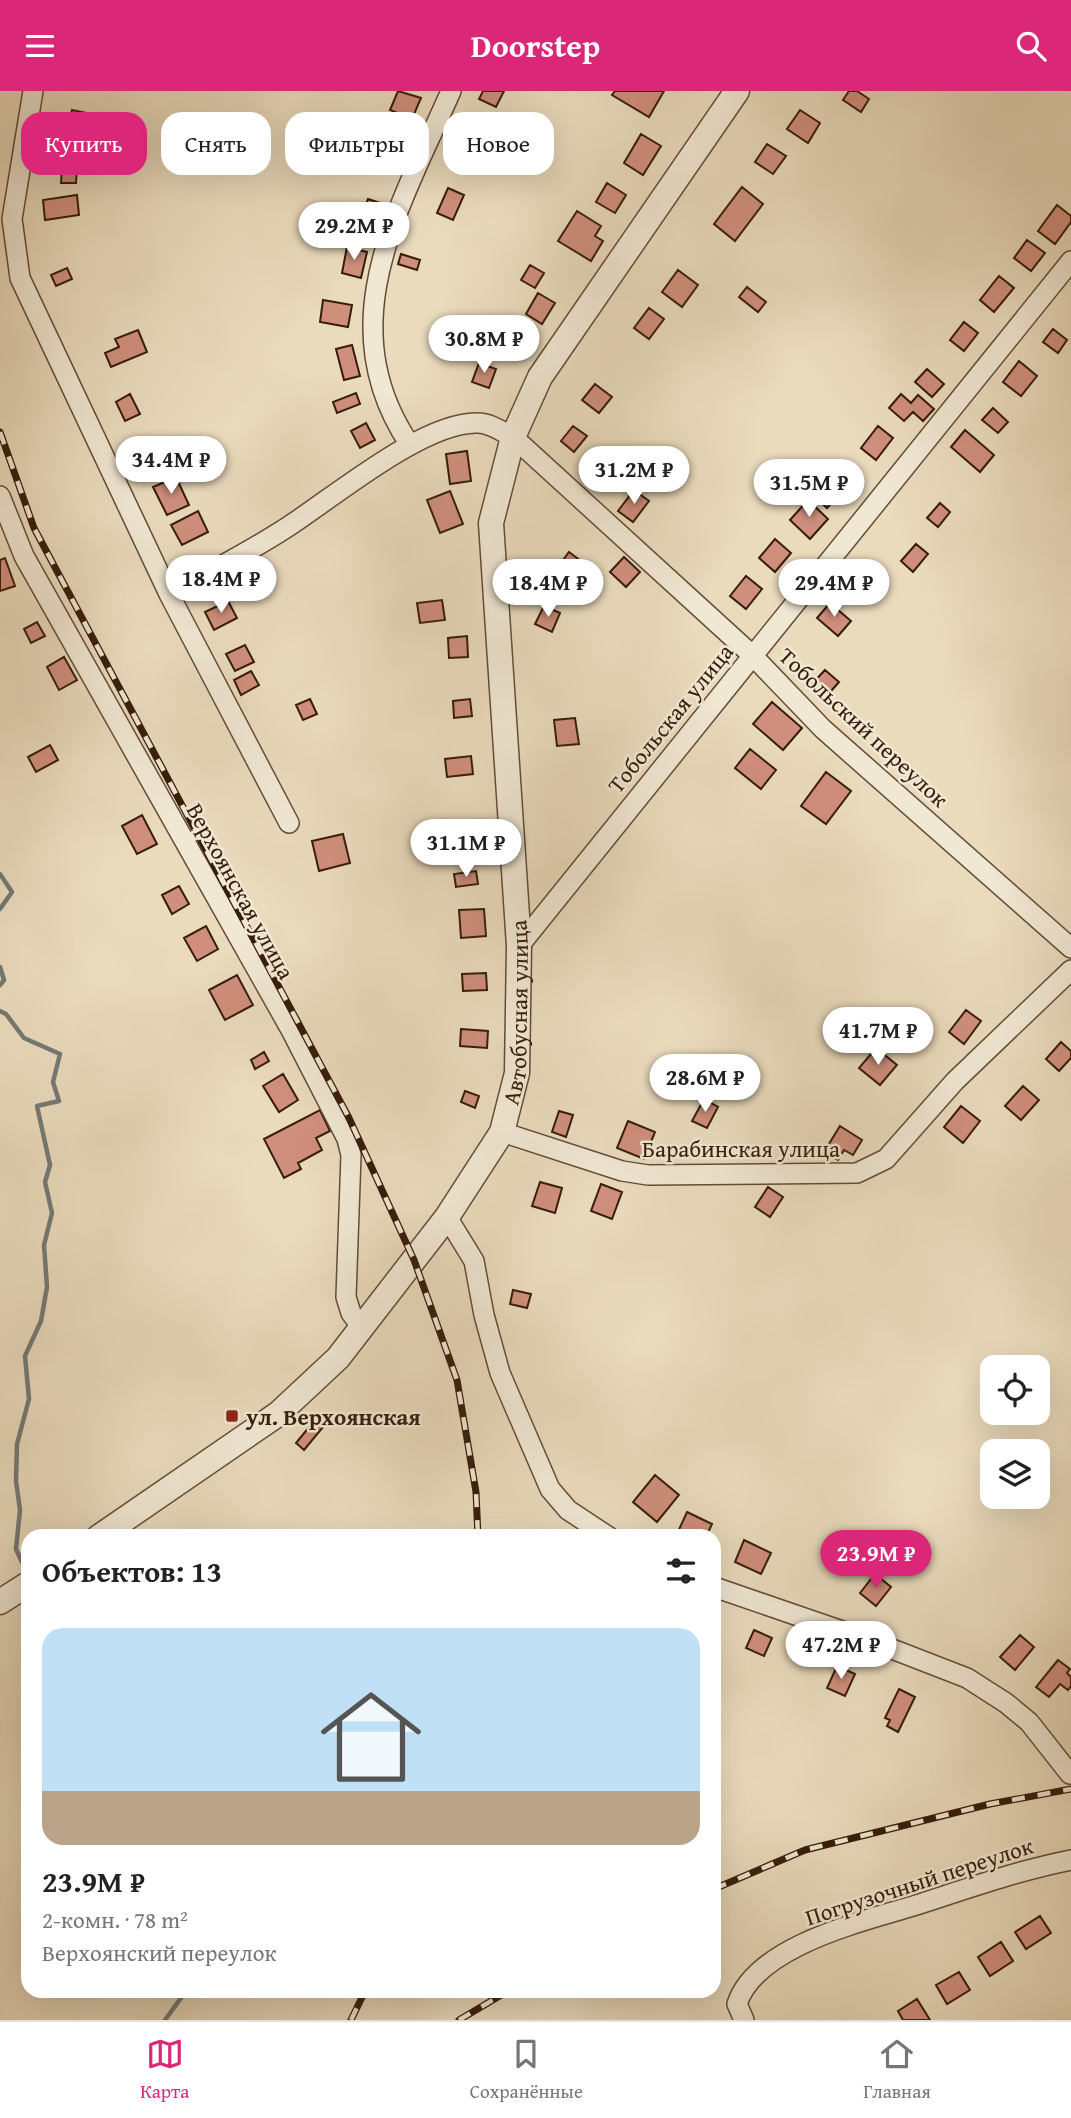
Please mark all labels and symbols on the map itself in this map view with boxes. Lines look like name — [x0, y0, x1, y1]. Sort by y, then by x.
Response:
pin: 29.2M ₽ — [289, 202, 419, 262]
pin: 30.8M ₽ — [419, 315, 549, 375]
pin: 34.4M ₽ — [106, 437, 236, 496]
pin: 31.2M ₽ — [569, 447, 699, 506]
pin: 31.5M ₽ — [744, 459, 874, 519]
pin: 18.4M ₽ — [156, 555, 286, 615]
pin: 18.4M ₽ — [483, 559, 613, 619]
pin: 29.4M ₽ — [769, 559, 899, 619]
street label: Тобольская улица — [599, 636, 741, 800]
street label: Тобольский переулок — [772, 639, 956, 815]
street label: Верхоянская улица — [179, 797, 303, 985]
pin: 31.1M ₽ — [401, 819, 531, 879]
street label: Автобусная улица — [493, 919, 536, 1108]
pin: 41.7M ₽ — [813, 1007, 943, 1067]
pin: 28.6M ₽ — [640, 1055, 770, 1114]
street label: Барабинская улица — [642, 1132, 840, 1165]
place label: ул. Верхоянская — [245, 1400, 421, 1433]
marker: ул. Верхоянская — [224, 1408, 240, 1424]
pin: 23.9M ₽ — [811, 1531, 941, 1590]
pin: 47.2M ₽ — [776, 1621, 906, 1681]
street label: Погрузочный переулок — [801, 1829, 1037, 1933]

